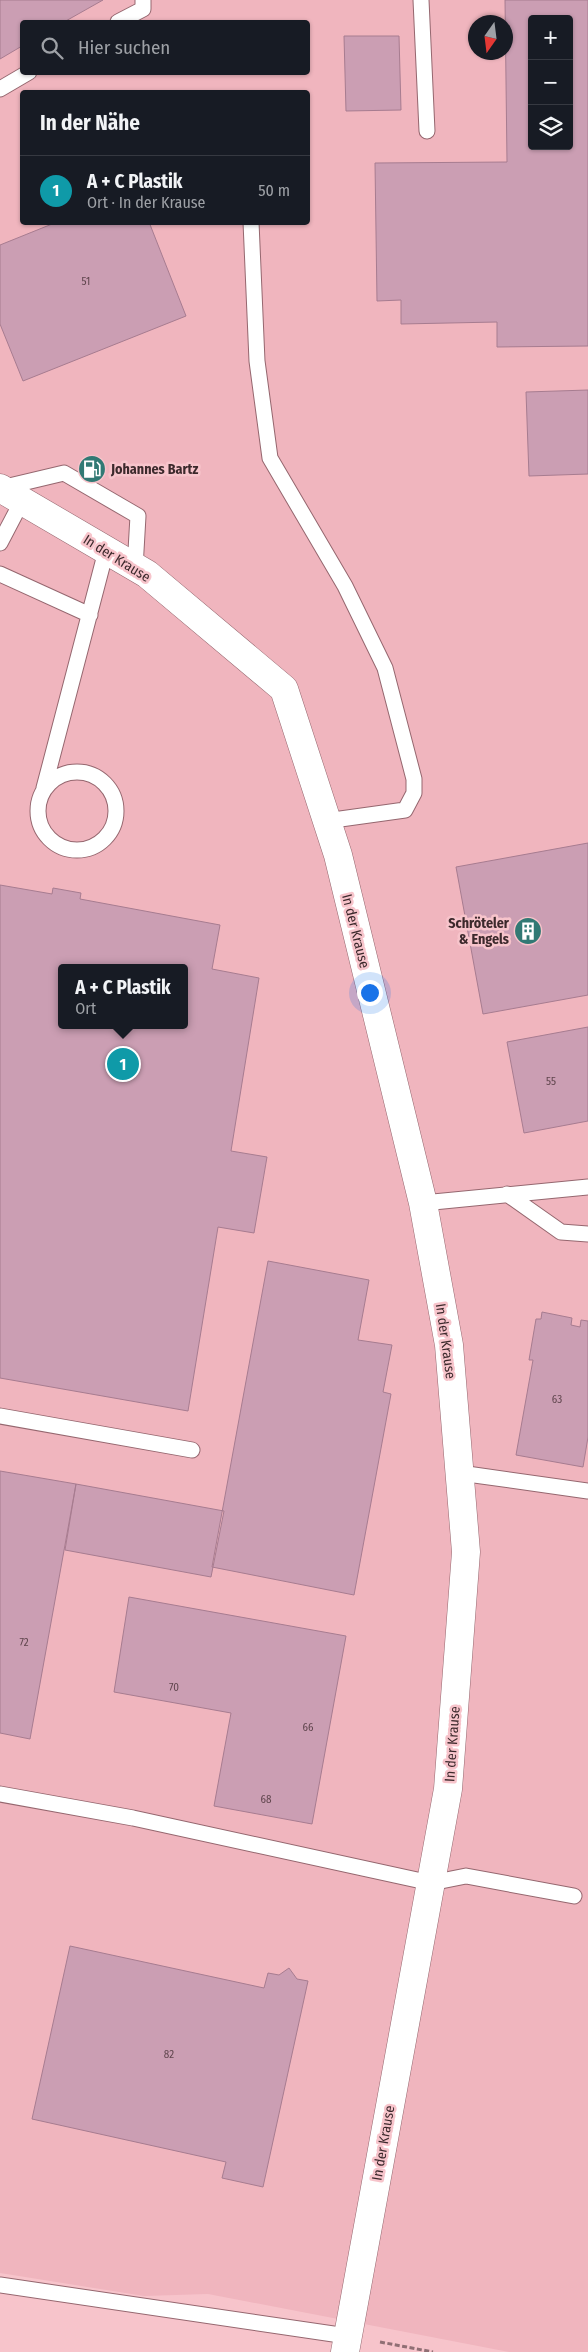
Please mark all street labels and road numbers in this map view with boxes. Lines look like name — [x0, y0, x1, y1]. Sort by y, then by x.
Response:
street label: In der Krause — [80, 531, 153, 586]
street label: In der Krause — [338, 892, 373, 970]
street label: In der Krause — [432, 1302, 459, 1380]
street label: In der Krause — [441, 1706, 464, 1782]
street label: In der Krause — [369, 2104, 398, 2182]

